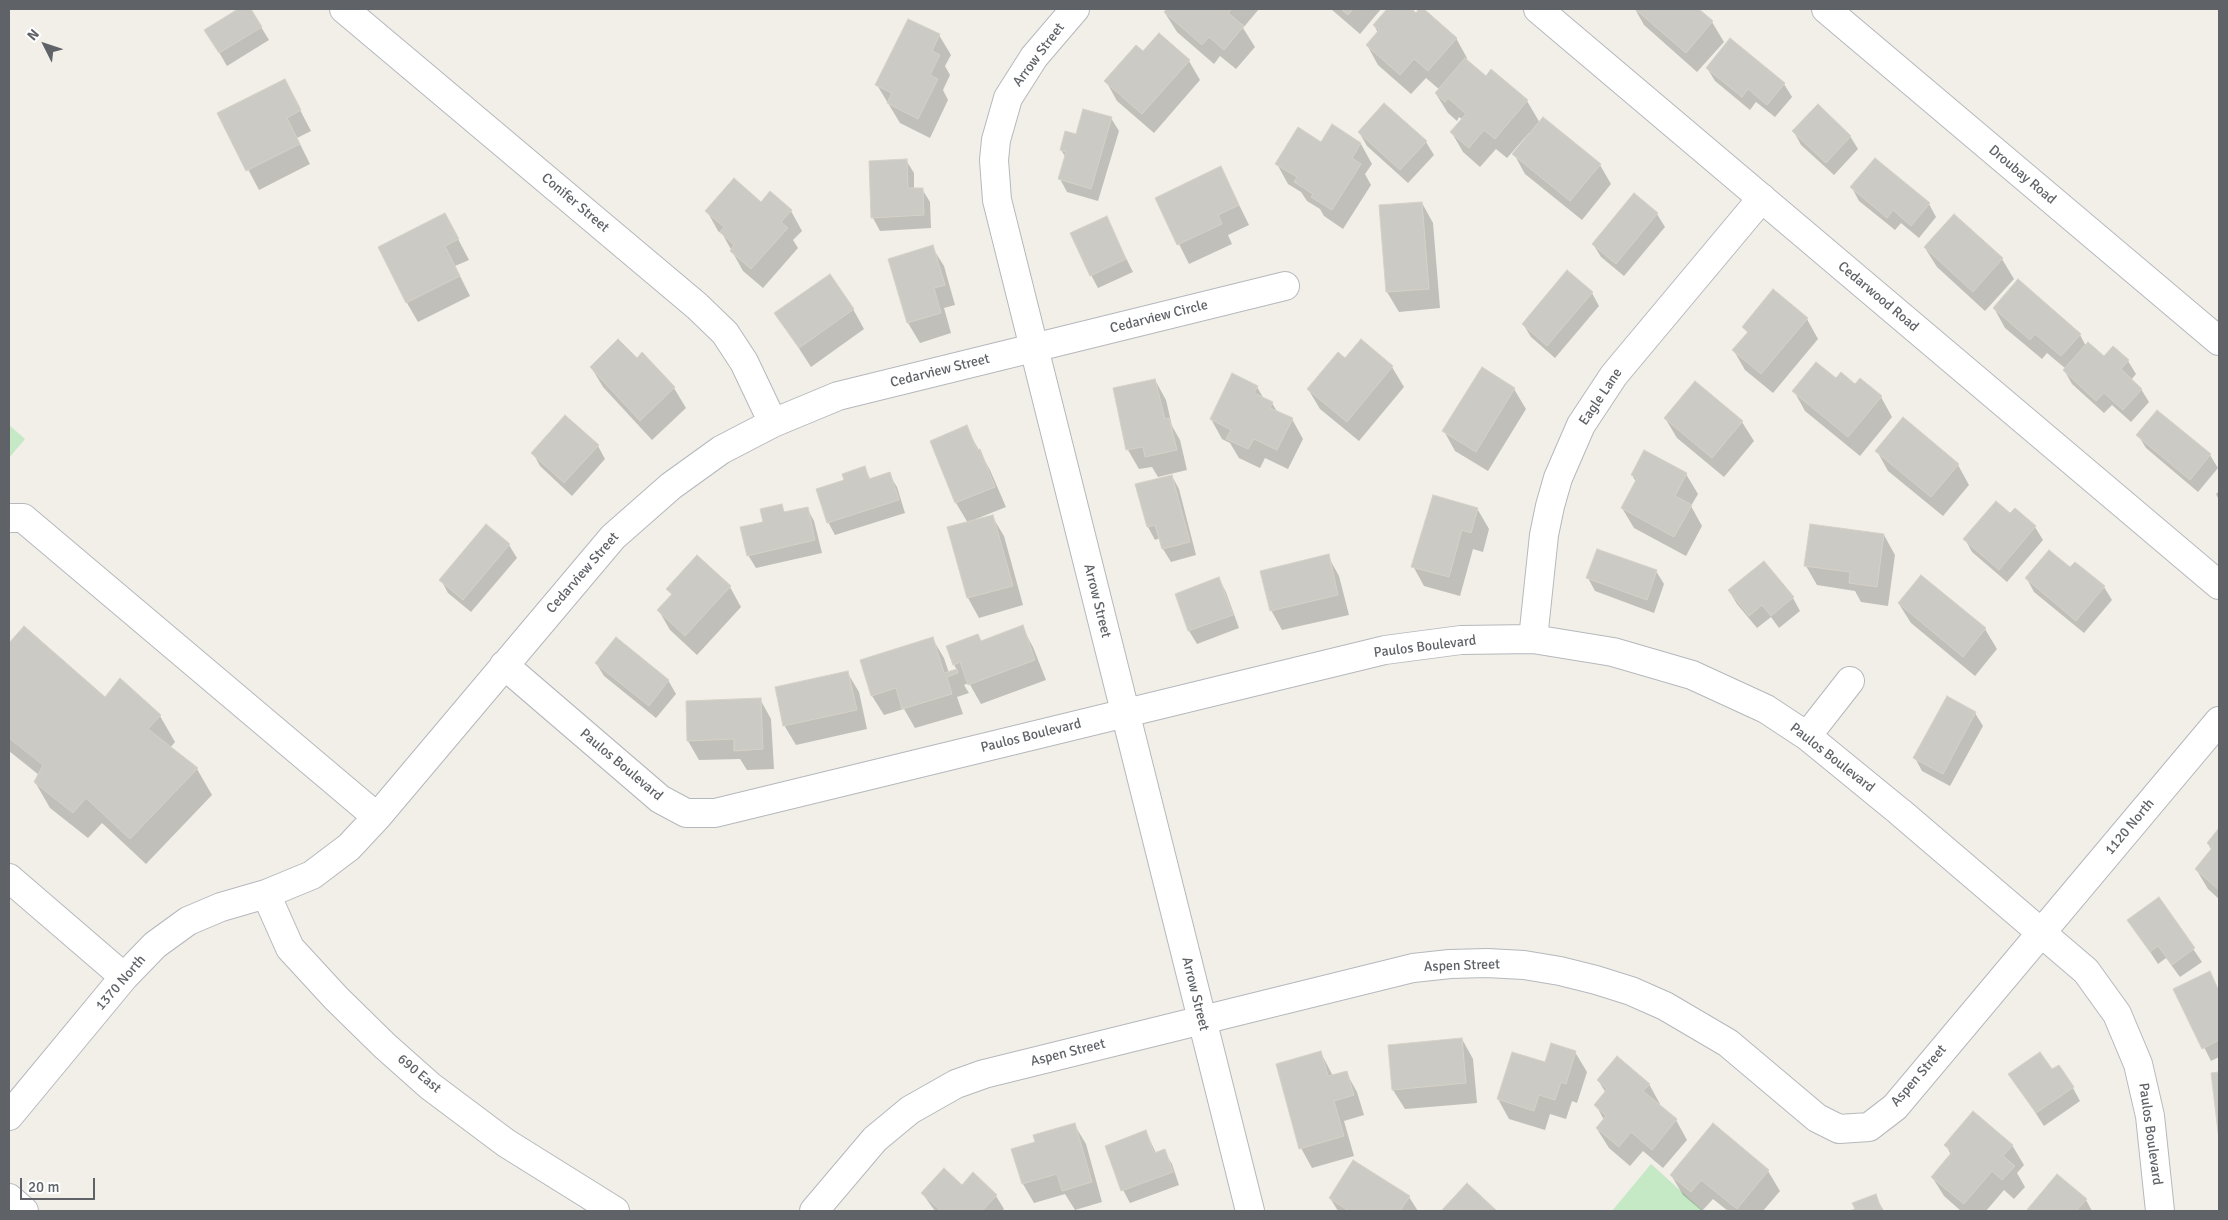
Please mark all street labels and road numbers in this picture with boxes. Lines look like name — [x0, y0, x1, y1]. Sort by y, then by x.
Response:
street label: Arrow Street — [1010, 20, 1068, 90]
street label: Droubay Road — [1985, 142, 2059, 208]
street label: Conifer Street — [538, 170, 612, 236]
street label: Cedarwood Road — [1834, 258, 1922, 336]
street label: Cedarview Circle — [1108, 297, 1210, 337]
street label: Cedarview Street — [889, 351, 991, 391]
street label: Eagle Lane — [1576, 365, 1626, 429]
street label: Cedarview Street — [543, 529, 623, 617]
street label: Arrow Street — [1080, 562, 1114, 640]
street label: Paulos Boulevard — [1373, 632, 1477, 662]
street label: Paulos Boulevard — [979, 715, 1083, 757]
street label: Paulos Boulevard — [1786, 720, 1878, 796]
street label: Paulos Boulevard — [576, 725, 666, 805]
street label: 1120 North — [2102, 796, 2158, 858]
street label: 1370 North — [92, 952, 150, 1014]
street label: Arrow Street — [1178, 955, 1212, 1033]
street label: Aspen Street — [1424, 956, 1500, 976]
street label: Aspen Street — [1029, 1036, 1107, 1070]
street label: Aspen Street — [1888, 1042, 1950, 1110]
street label: 690 East — [394, 1051, 444, 1097]
street label: Paulos Boulevard — [2135, 1082, 2165, 1186]

